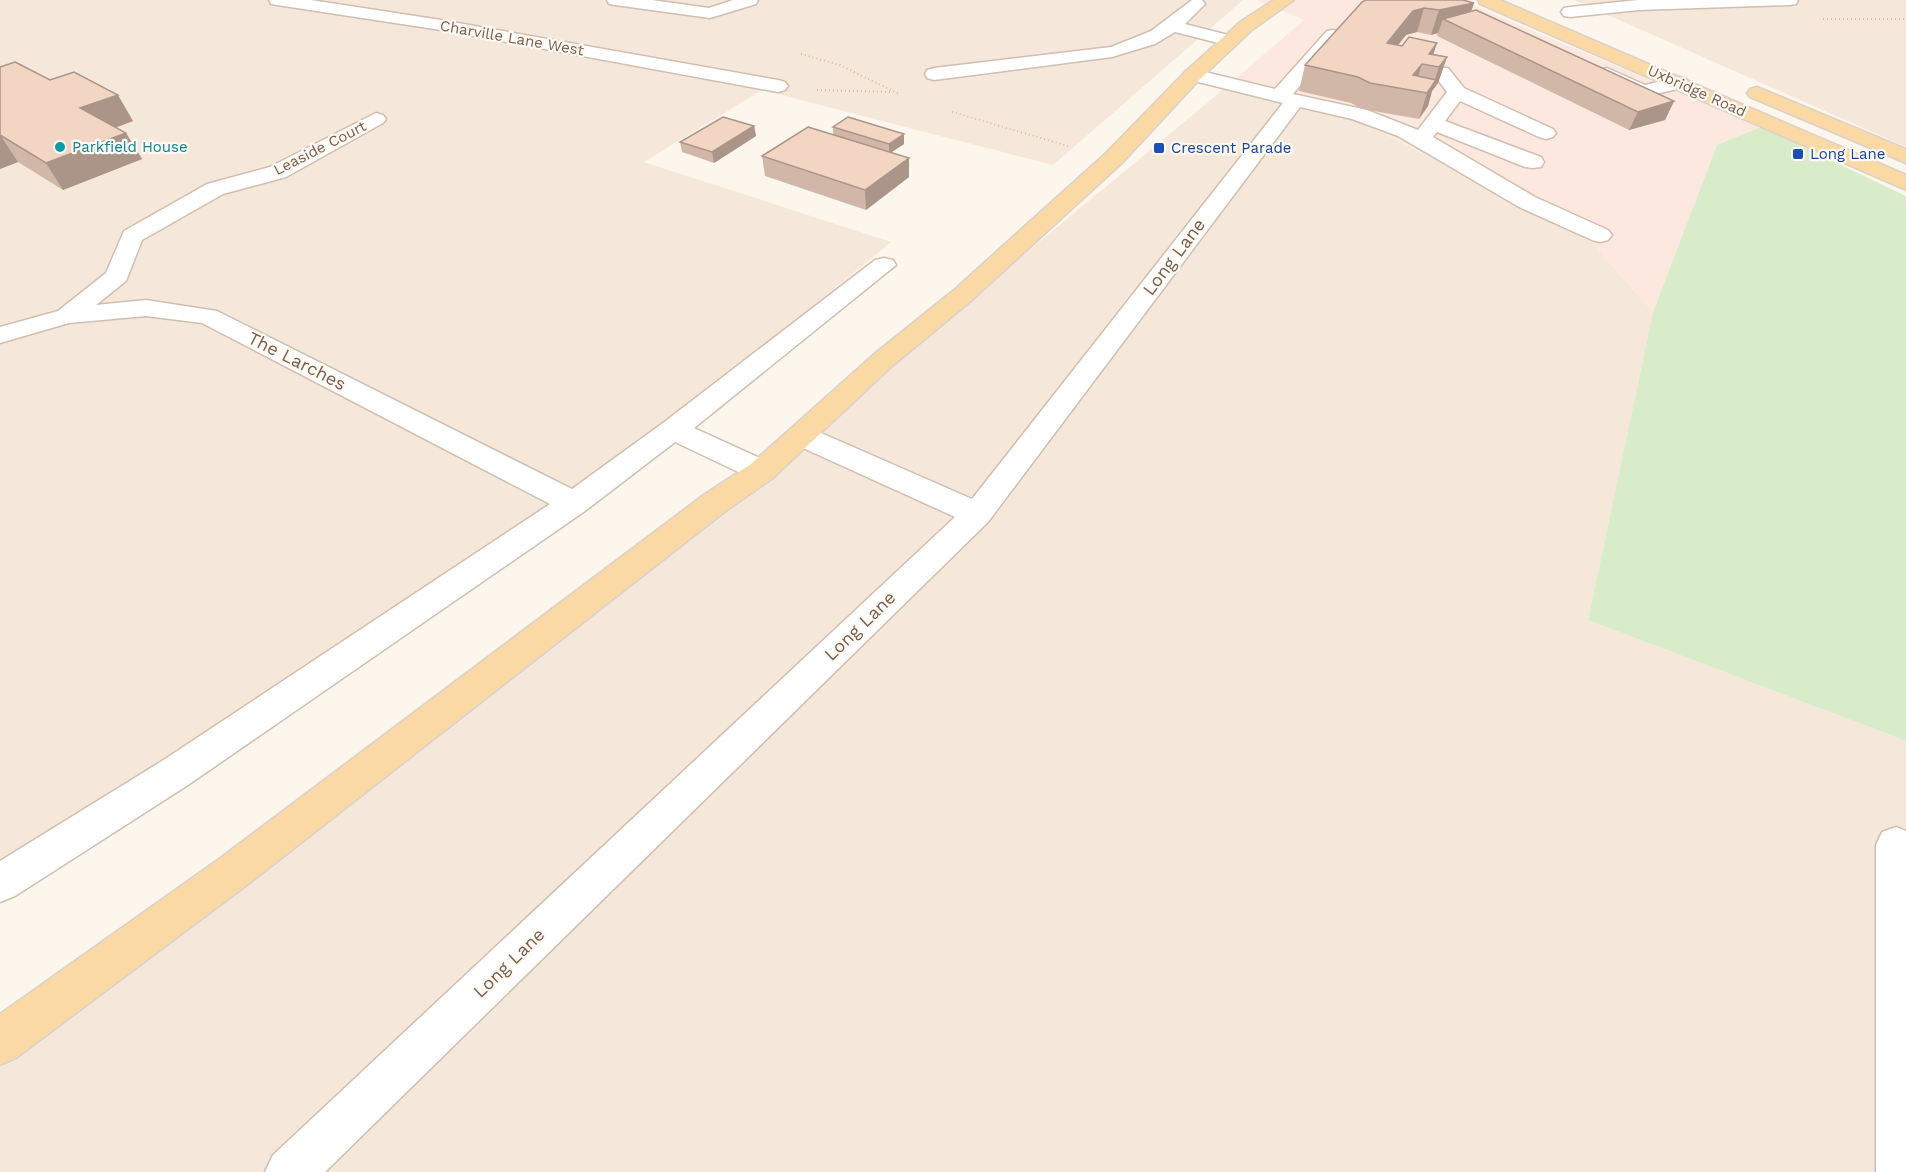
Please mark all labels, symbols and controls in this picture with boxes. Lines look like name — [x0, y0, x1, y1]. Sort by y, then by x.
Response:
street label: Charville Lane West — [439, 16, 586, 60]
street label: Uxbridge Road — [1645, 61, 1749, 121]
street label: Leaside Court — [271, 117, 370, 179]
place label: Parkfield House — [72, 138, 188, 156]
place label: Crescent Parade — [1171, 139, 1291, 157]
marker: Parkfield House — [53, 140, 67, 154]
marker: Crescent Parade — [1152, 141, 1166, 155]
place label: Long Lane — [1810, 145, 1886, 163]
marker: Long Lane — [1791, 147, 1805, 161]
street label: Long Lane — [1138, 214, 1209, 299]
street label: The Larches — [245, 327, 350, 394]
street label: Long Lane — [820, 587, 900, 665]
street label: Long Lane — [469, 924, 549, 1002]

